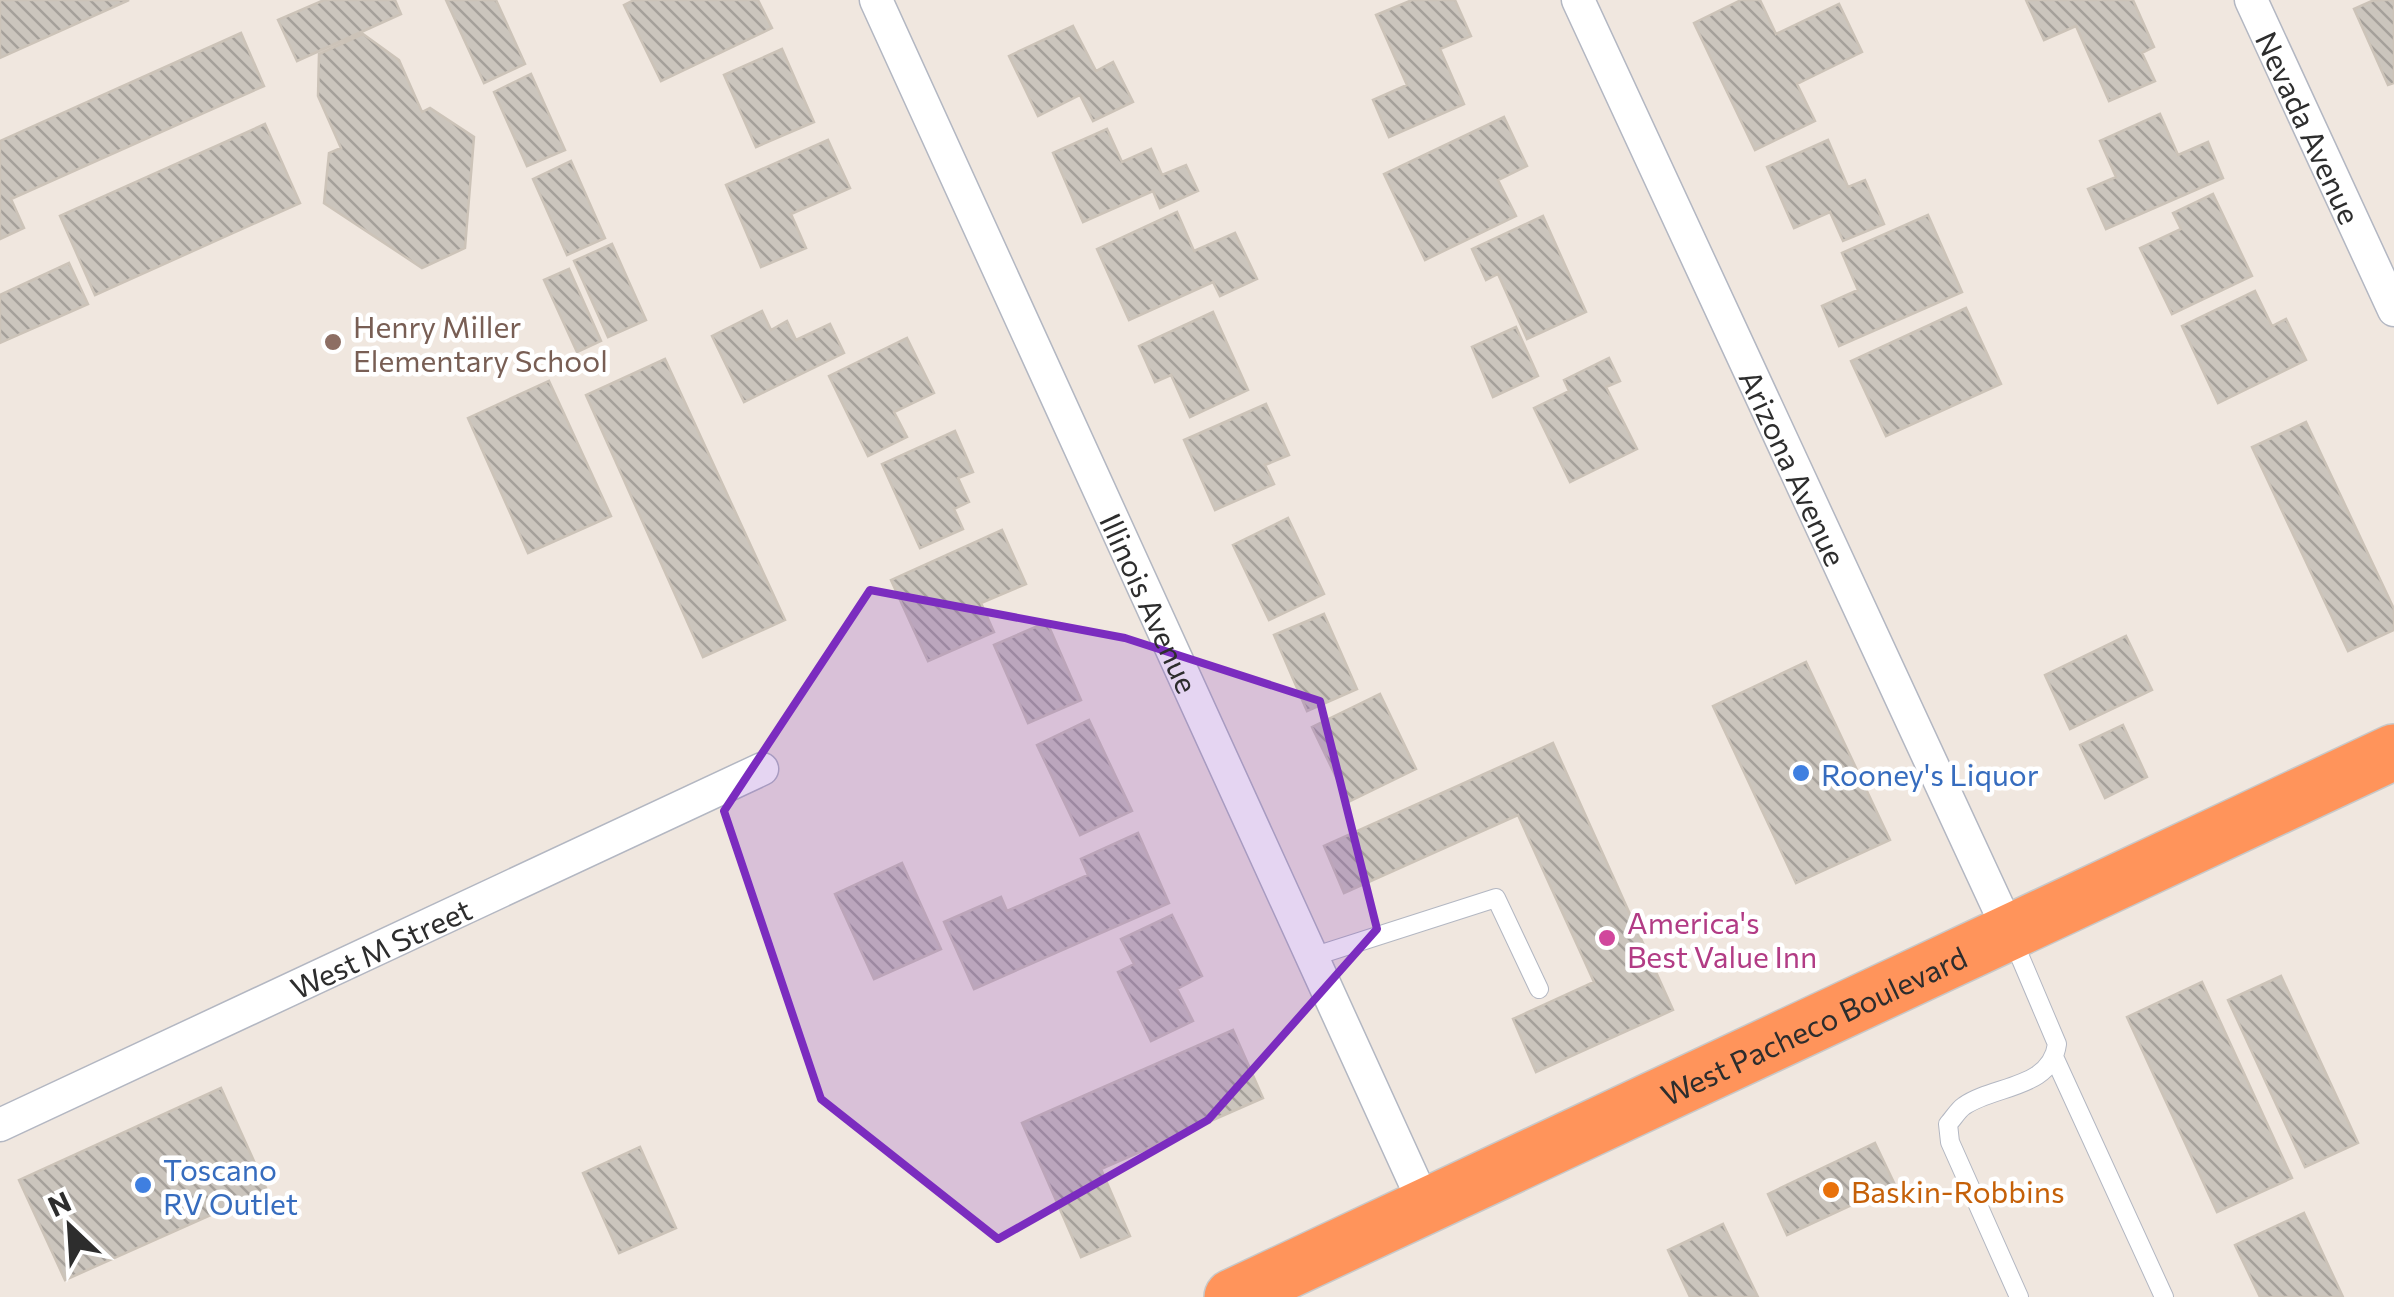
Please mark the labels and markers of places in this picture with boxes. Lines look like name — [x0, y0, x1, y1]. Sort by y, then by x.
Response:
place label: Henry Miller Elementary School — [353, 307, 608, 378]
marker: Henry Miller Elementary School — [322, 331, 344, 353]
place label: Rooney's Liquor — [1821, 755, 2039, 792]
marker: Rooney's Liquor — [1790, 762, 1812, 784]
place label: America's Best Value Inn — [1627, 903, 1817, 974]
marker: America's Best Value Inn — [1596, 927, 1618, 949]
place label: Toscano RV Outlet — [163, 1150, 298, 1221]
place label: Baskin-Robbins — [1851, 1172, 2065, 1209]
marker: Toscano RV Outlet — [132, 1174, 154, 1196]
marker: Baskin-Robbins — [1820, 1179, 1842, 1201]

